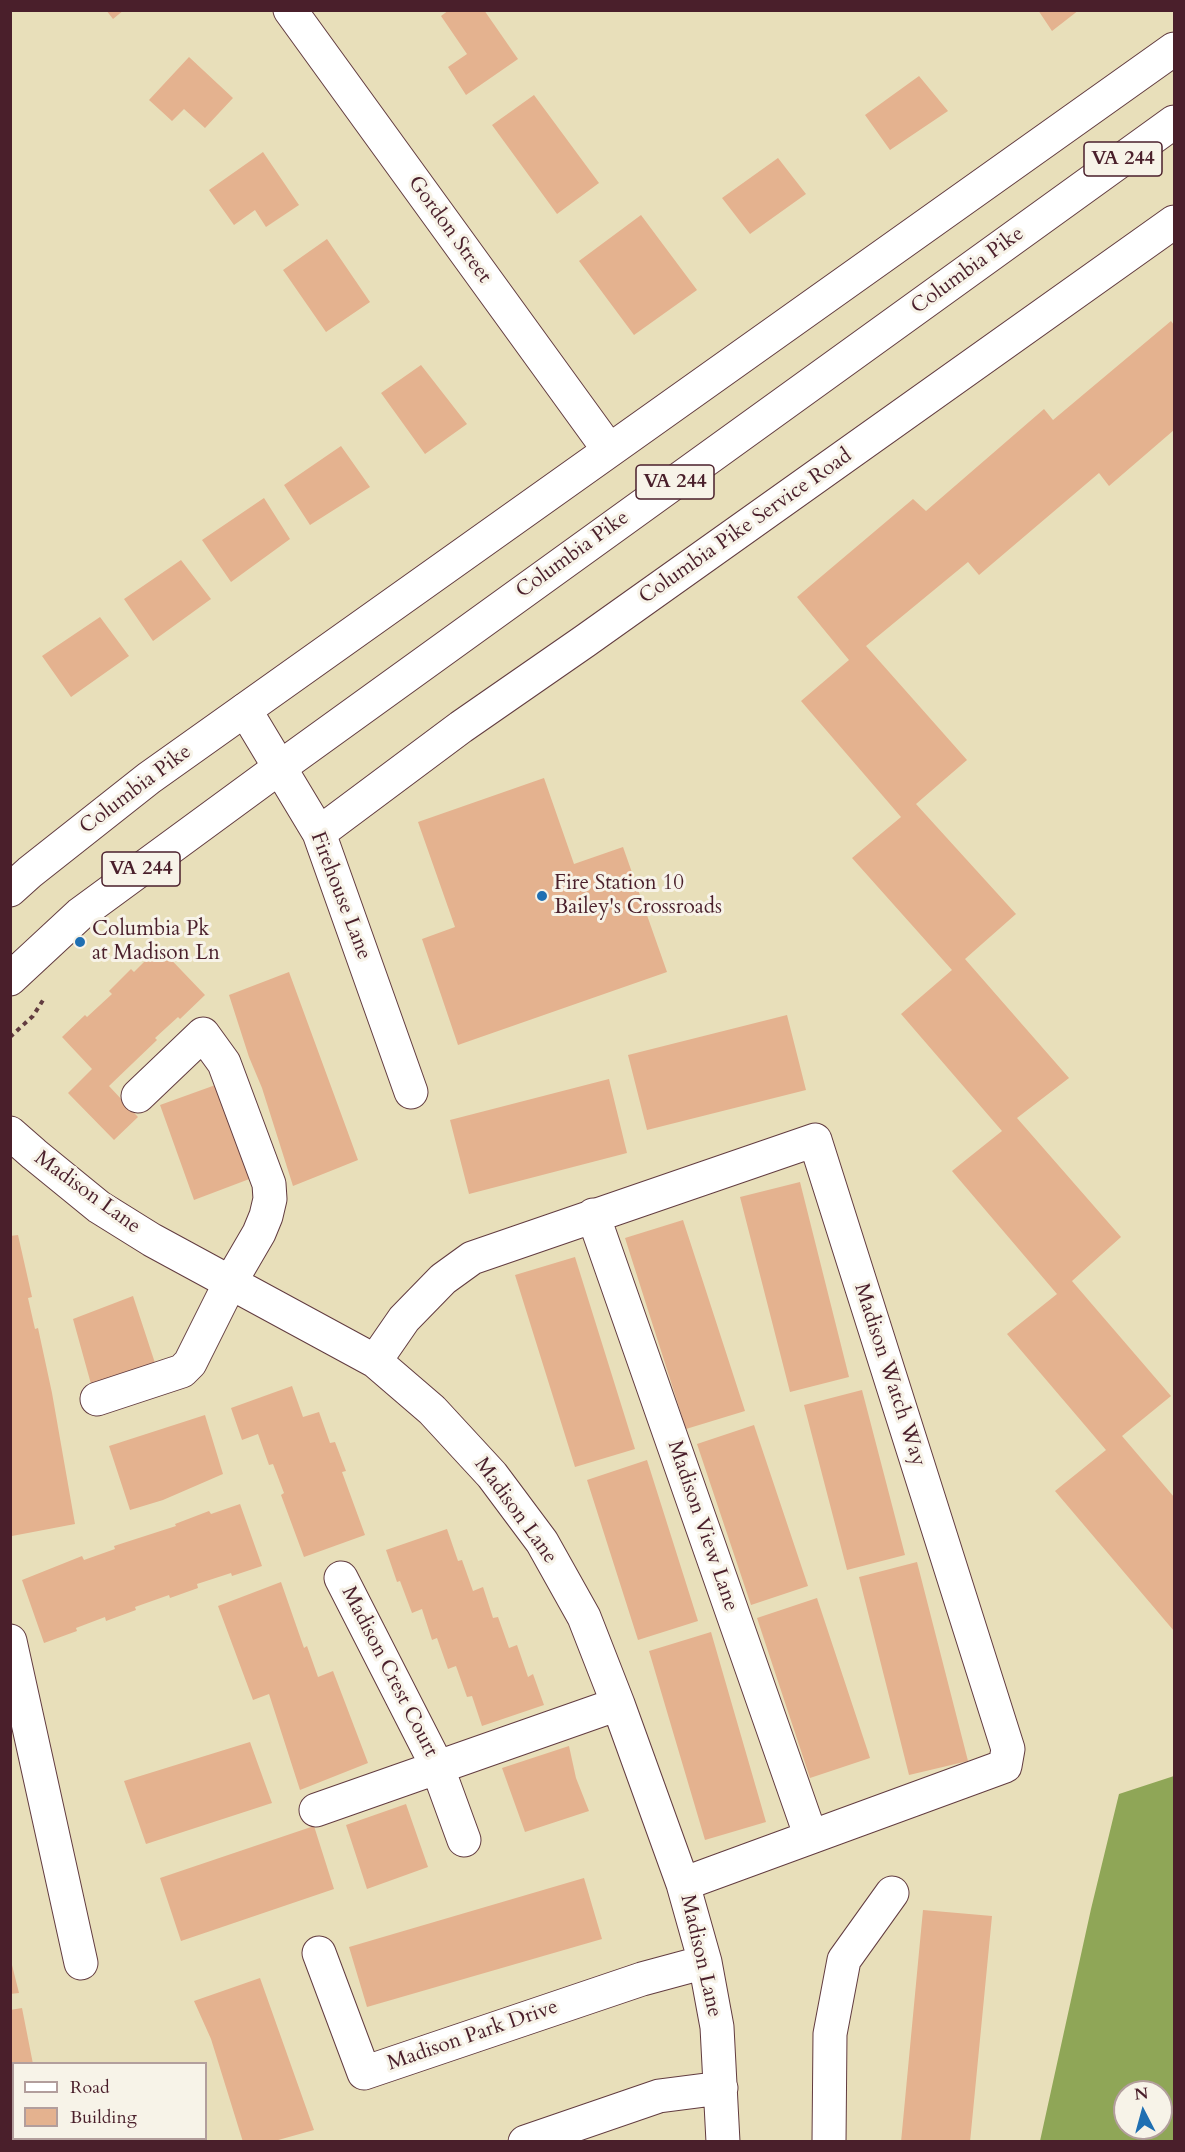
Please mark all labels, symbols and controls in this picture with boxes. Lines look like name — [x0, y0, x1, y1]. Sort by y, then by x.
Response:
road number: VA 244 — [1084, 142, 1162, 176]
street label: Gordon Street — [402, 172, 496, 288]
street label: Columbia Pike — [907, 222, 1029, 320]
street label: Columbia Pike Service Road — [635, 444, 857, 610]
road number: VA 244 — [636, 465, 714, 499]
street label: Columbia Pike — [512, 506, 634, 604]
street label: Columbia Pike — [75, 740, 197, 840]
street label: Firehouse Lane — [304, 829, 376, 963]
road number: VA 244 — [102, 852, 180, 886]
place label: Fire Station 10 Bailey's Crossroads — [554, 871, 722, 921]
marker: Fire Station 10 Bailey's Crossroads — [535, 889, 549, 903]
place label: Columbia Pk at Madison Ln — [92, 917, 220, 967]
marker: Columbia Pk at Madison Ln — [73, 935, 87, 949]
street label: Madison Lane — [29, 1146, 145, 1240]
street label: Madison Watch Way — [848, 1280, 930, 1470]
street label: Madison View Lane — [661, 1438, 743, 1614]
street label: Madison Lane — [468, 1453, 562, 1569]
street label: Madison Crest Court — [335, 1583, 443, 1761]
street label: Madison Lane — [674, 1892, 726, 2020]
street label: Madison Park Drive — [384, 1995, 562, 2077]
legend — [12, 2062, 207, 2140]
text: Road — [70, 2075, 110, 2100]
north arrow — [1113, 2080, 1173, 2140]
text: N — [1133, 2082, 1149, 2106]
text: Building — [70, 2105, 137, 2130]

